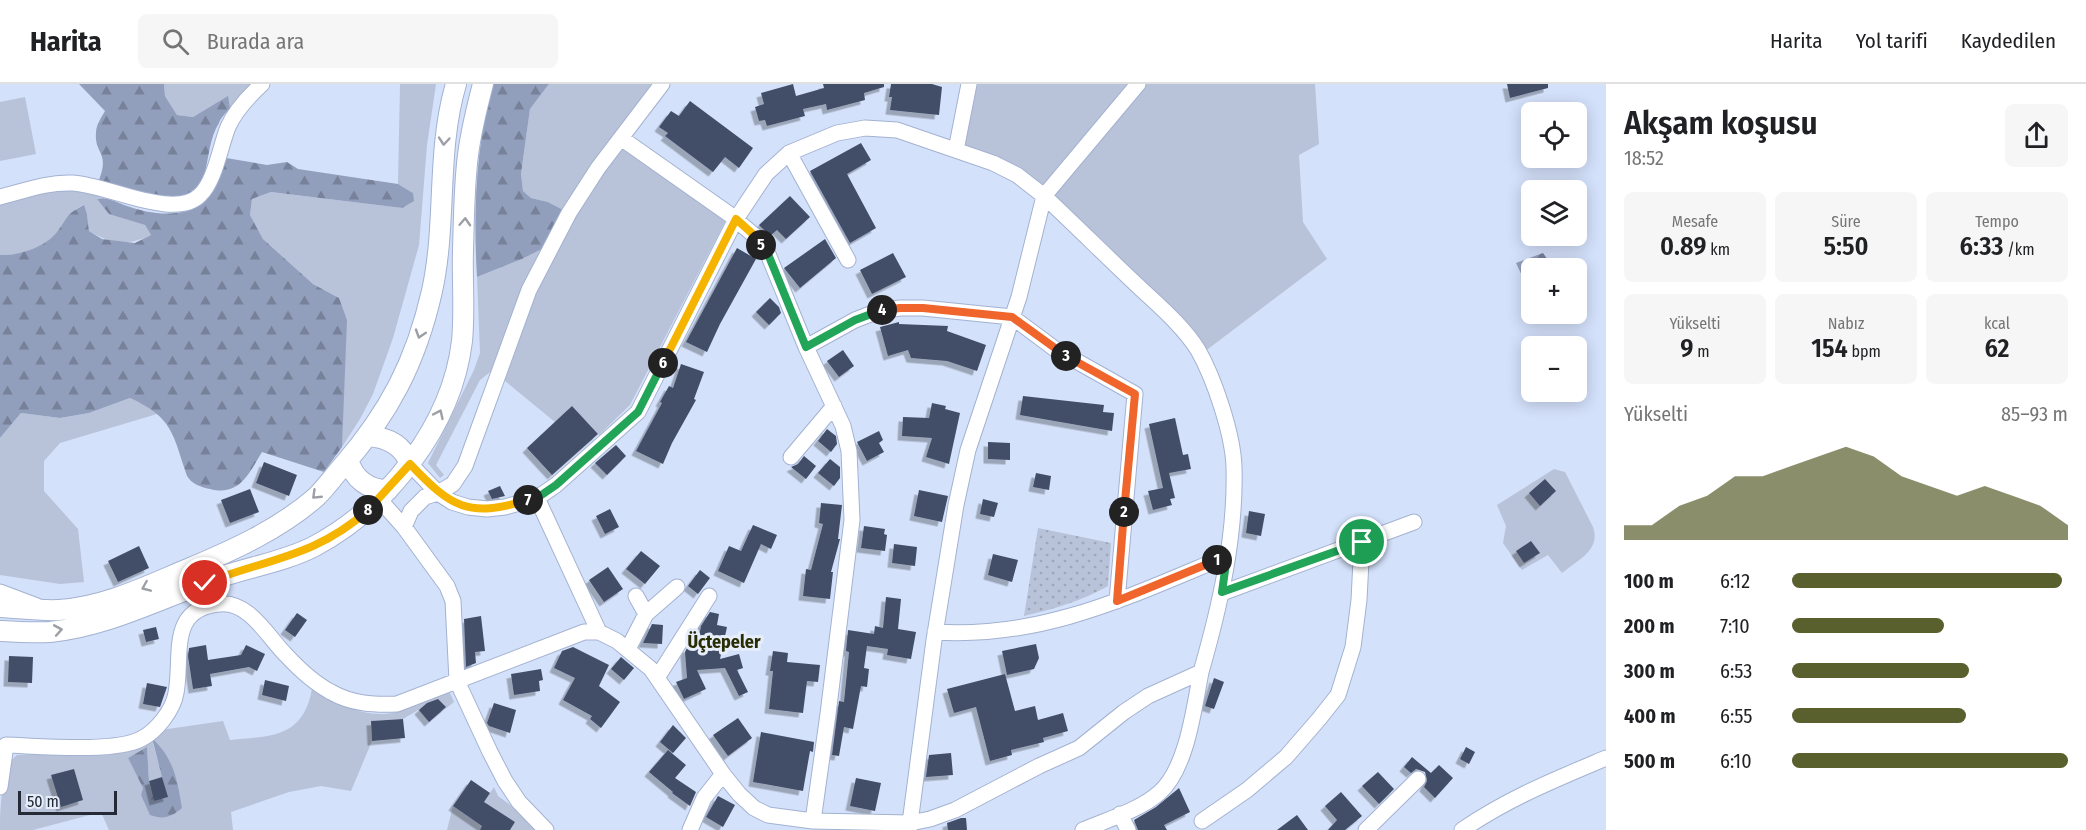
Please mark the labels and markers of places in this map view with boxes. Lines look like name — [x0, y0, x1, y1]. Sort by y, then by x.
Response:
pin: 5 — [746, 230, 776, 260]
pin: 4 — [867, 295, 897, 325]
pin: 3 — [1051, 341, 1081, 371]
pin: 6 — [648, 348, 678, 378]
pin: 7 — [513, 485, 543, 515]
pin: 8 — [353, 495, 383, 525]
pin: 2 — [1109, 497, 1139, 527]
pin — [1336, 516, 1387, 567]
pin: 1 — [1202, 545, 1232, 575]
pin — [179, 557, 230, 608]

